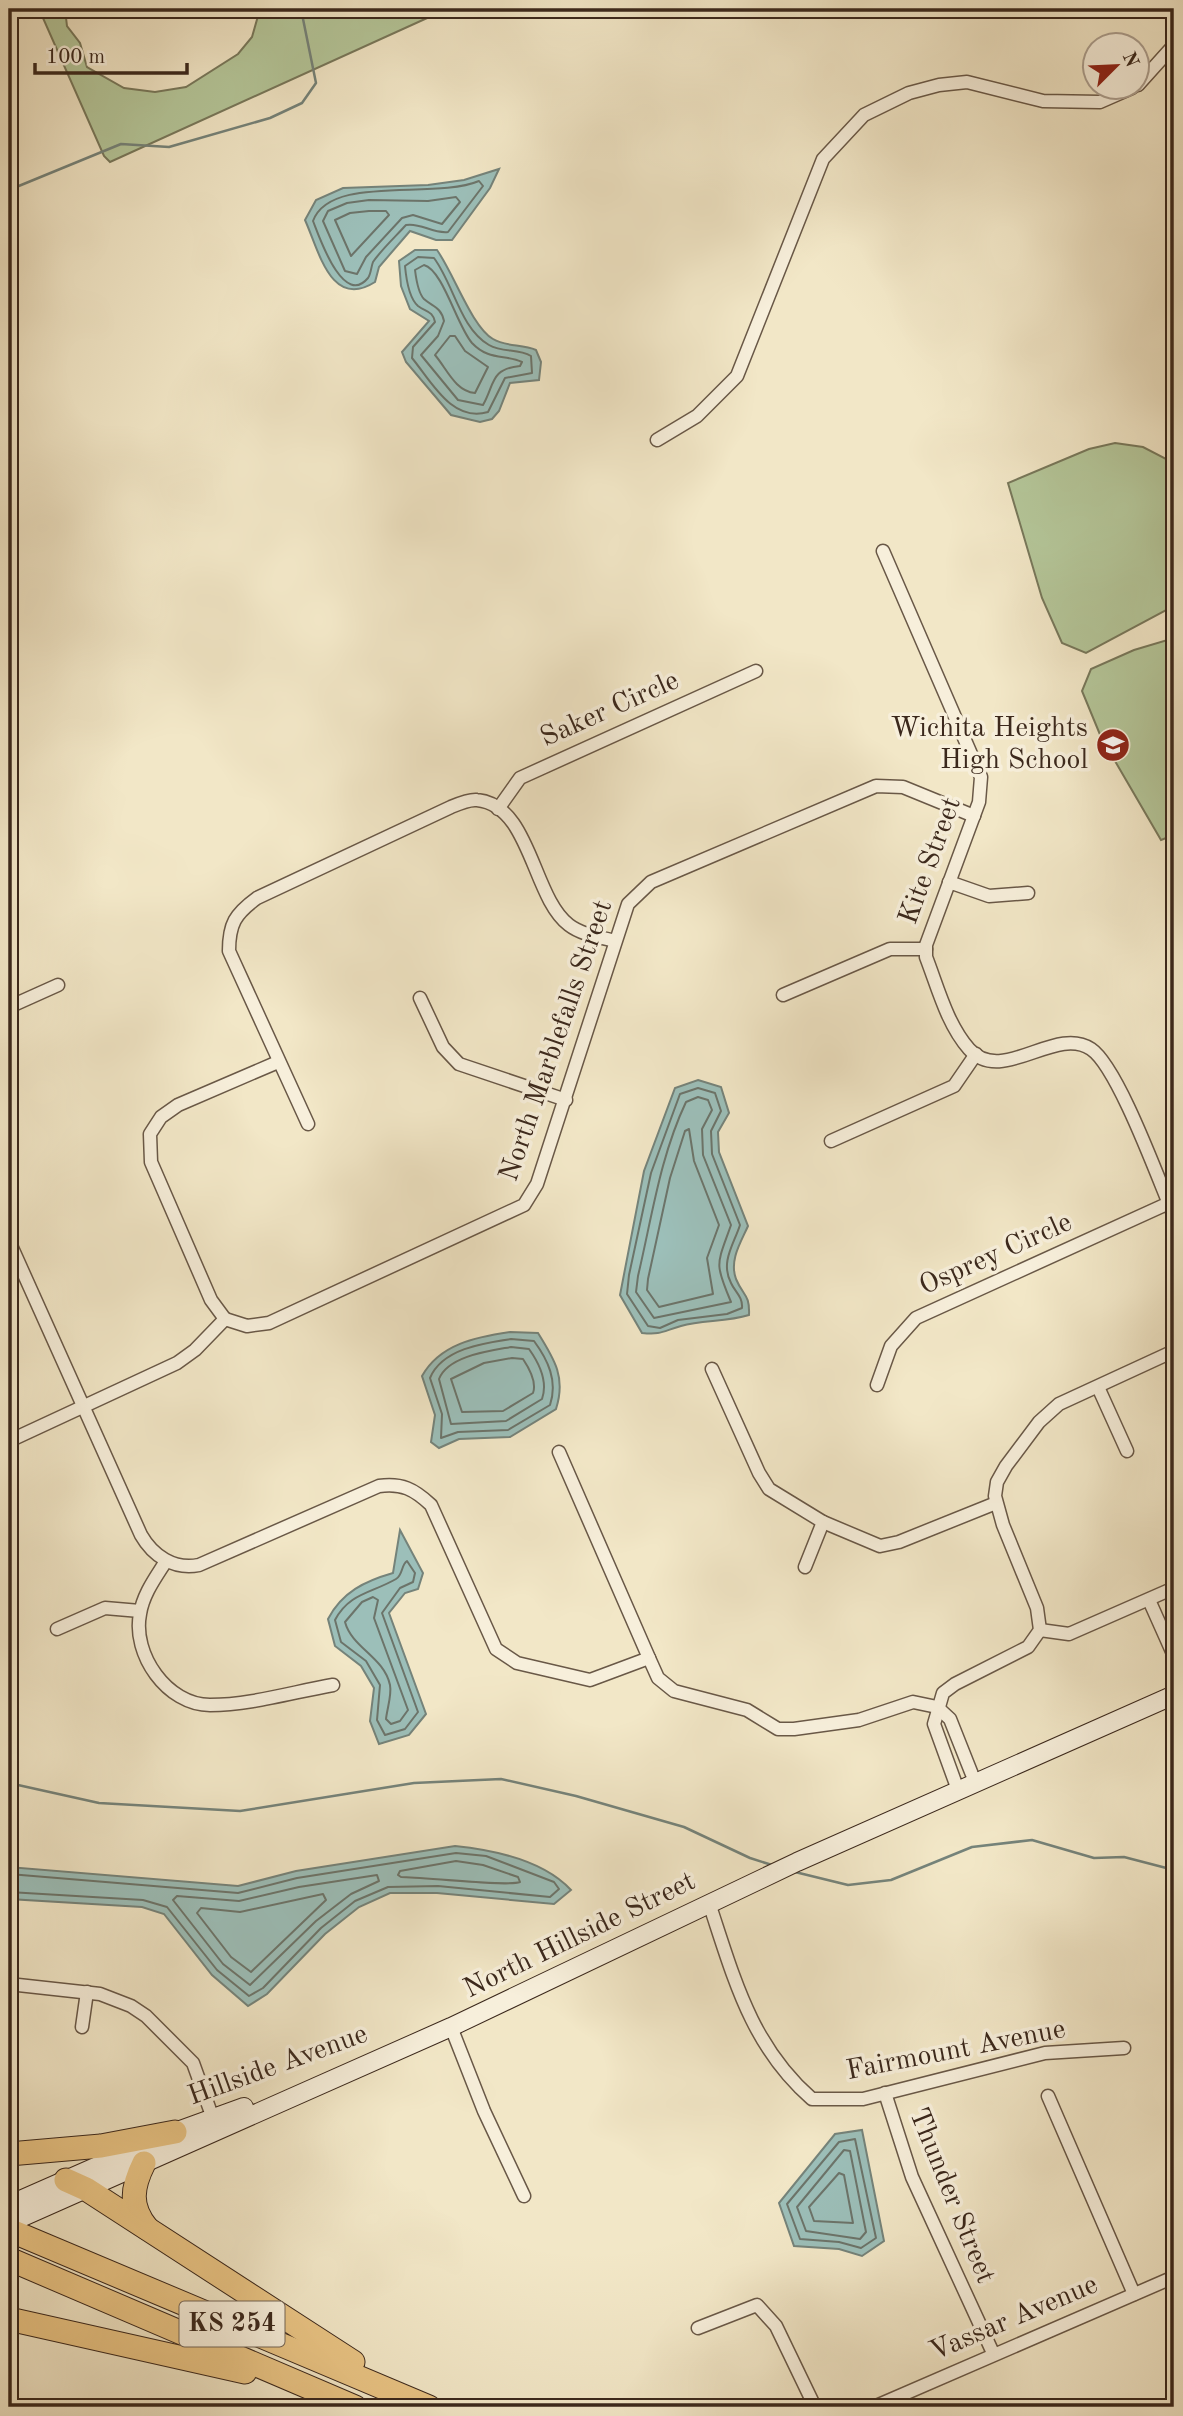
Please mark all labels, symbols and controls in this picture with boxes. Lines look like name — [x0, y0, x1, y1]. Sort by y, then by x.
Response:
scale bar — [35, 32, 187, 76]
north arrow — [1082, 32, 1152, 102]
text: 100 m — [46, 47, 105, 68]
text: N — [1118, 50, 1141, 71]
street label: Saker Circle — [537, 667, 683, 753]
place label: Wichita Heights High School — [890, 715, 1088, 775]
school or university icon: Wichita Heights High School — [1094, 726, 1132, 764]
street label: Kite Street — [895, 794, 967, 928]
street label: North Marblefalls Street — [496, 897, 618, 1185]
street label: Osprey Circle — [916, 1209, 1076, 1301]
street label: North Hillside Street — [460, 1868, 700, 2004]
street label: Fairmount Avenue — [844, 2016, 1068, 2086]
street label: Hillside Avenue — [185, 2021, 371, 2111]
street label: Thunder Street — [903, 2104, 999, 2288]
street label: Vassar Avenue — [926, 2271, 1102, 2367]
road number: KS 254 — [180, 2302, 284, 2346]

